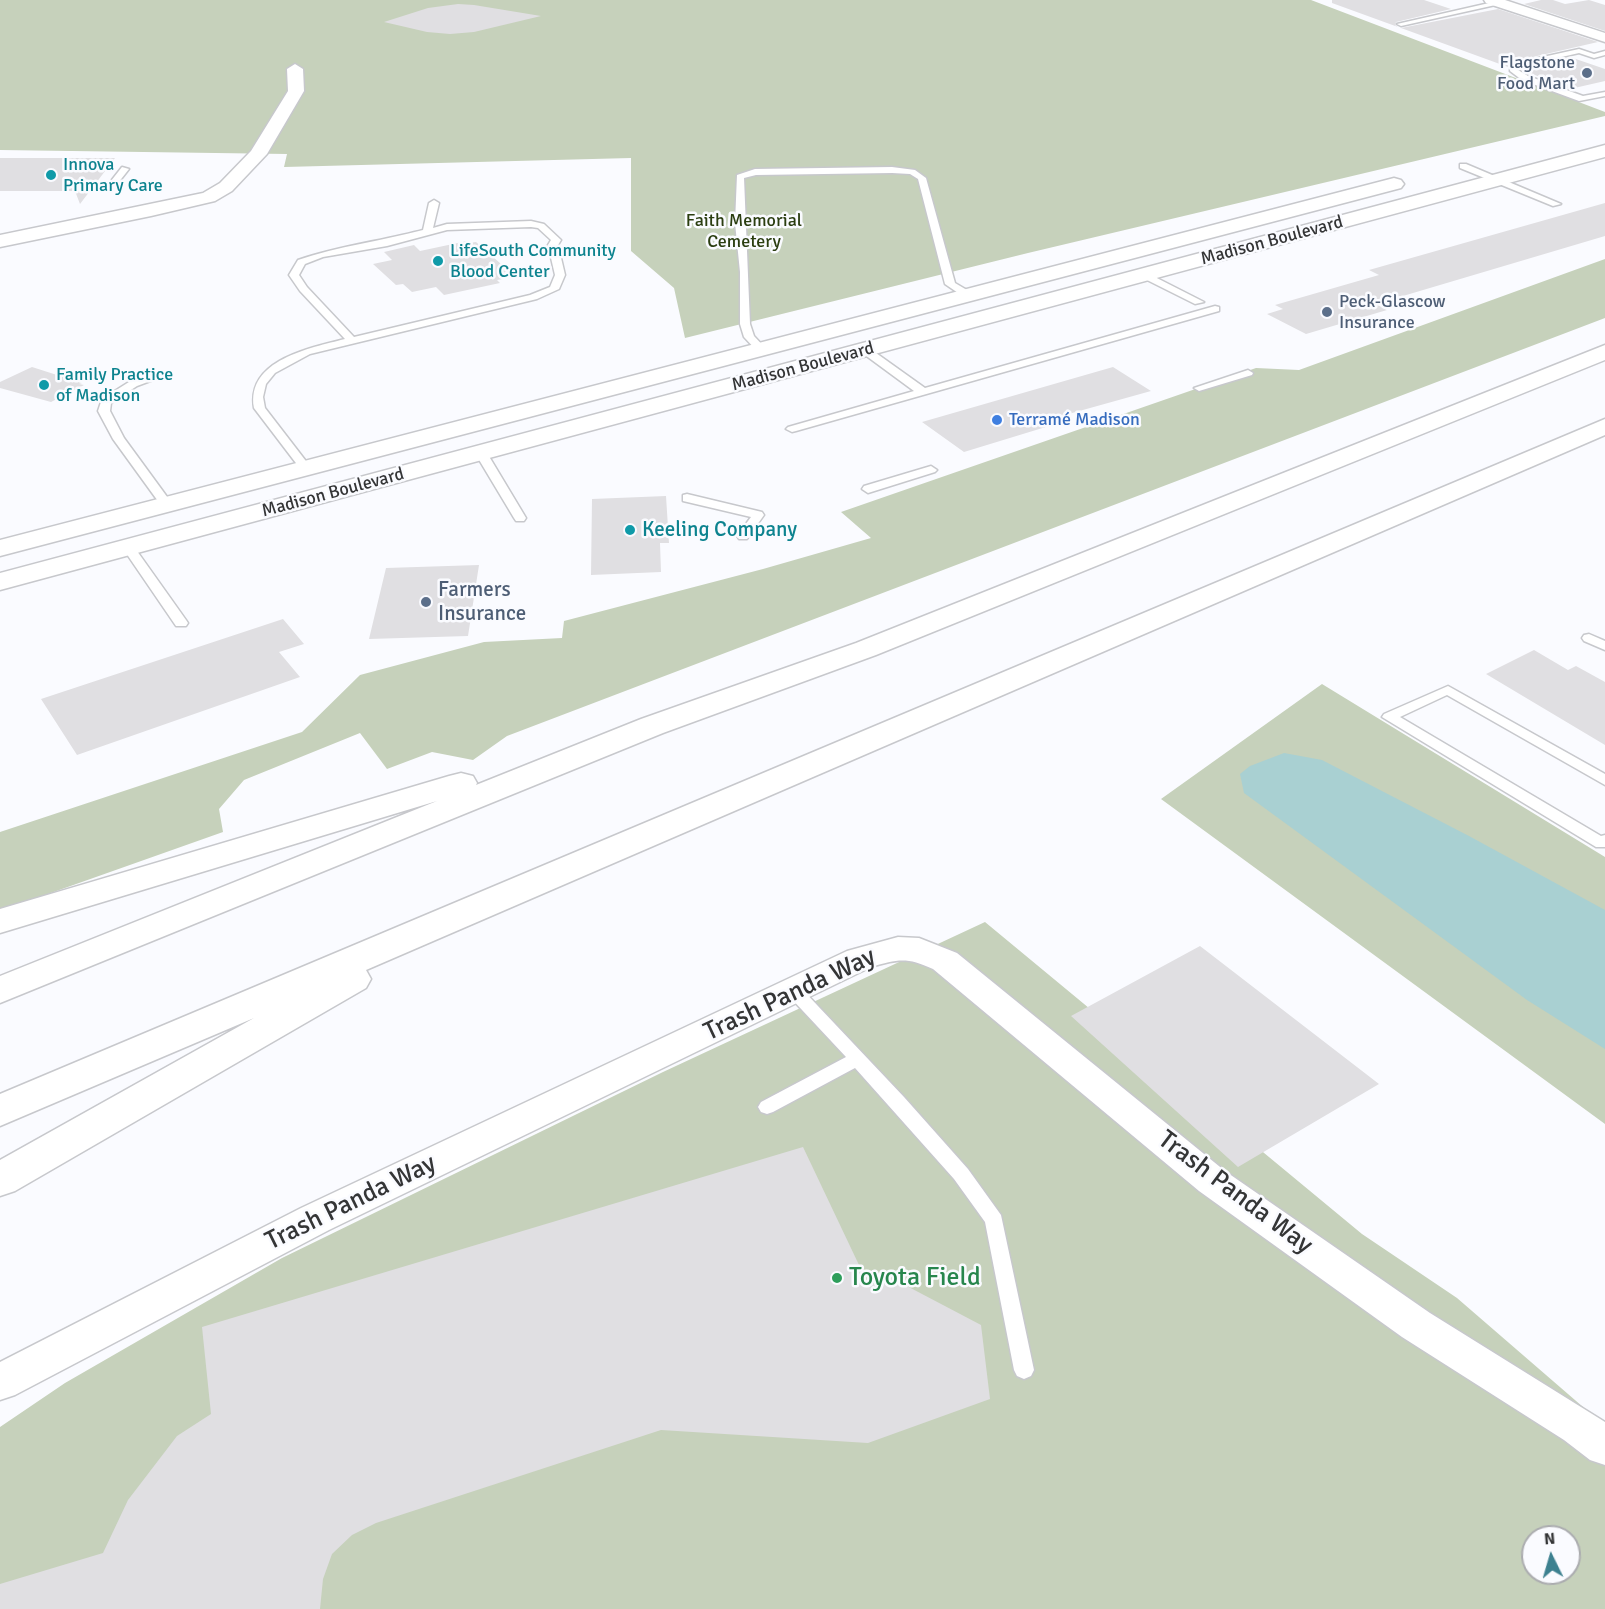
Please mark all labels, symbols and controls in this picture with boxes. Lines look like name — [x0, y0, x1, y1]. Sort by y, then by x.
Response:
place label: Flagstone Food Mart — [1497, 52, 1575, 94]
marker: Flagstone Food Mart — [1580, 66, 1594, 80]
place label: Innova Primary Care — [63, 154, 163, 196]
marker: Innova Primary Care — [44, 168, 58, 182]
park label: Faith Memorial Cemetery — [686, 210, 802, 252]
street label: Madison Boulevard — [1199, 212, 1345, 270]
place label: LifeSouth Community Blood Center — [450, 240, 616, 282]
marker: LifeSouth Community Blood Center — [431, 254, 445, 268]
place label: Peck-Glascow Insurance — [1339, 291, 1446, 334]
marker: Peck-Glascow Insurance — [1320, 305, 1334, 319]
street label: Madison Boulevard — [730, 338, 876, 396]
place label: Family Practice of Madison — [56, 364, 173, 406]
marker: Family Practice of Madison — [37, 378, 51, 392]
place label: Terramé Madison — [1009, 409, 1140, 431]
marker: Terramé Madison — [990, 413, 1004, 427]
street label: Madison Boulevard — [260, 464, 406, 522]
place label: Keeling Company — [642, 517, 797, 543]
marker: Keeling Company — [623, 523, 637, 537]
place label: Farmers Insurance — [438, 577, 526, 627]
marker: Farmers Insurance — [419, 595, 433, 609]
street label: Trash Panda Way — [699, 942, 881, 1048]
street label: Trash Panda Way — [1151, 1125, 1319, 1261]
street label: Trash Panda Way — [261, 1148, 441, 1258]
place label: Toyota Field — [849, 1262, 981, 1294]
marker: Toyota Field — [830, 1271, 844, 1285]
north arrow — [1521, 1525, 1581, 1585]
text: N — [1543, 1529, 1556, 1550]

